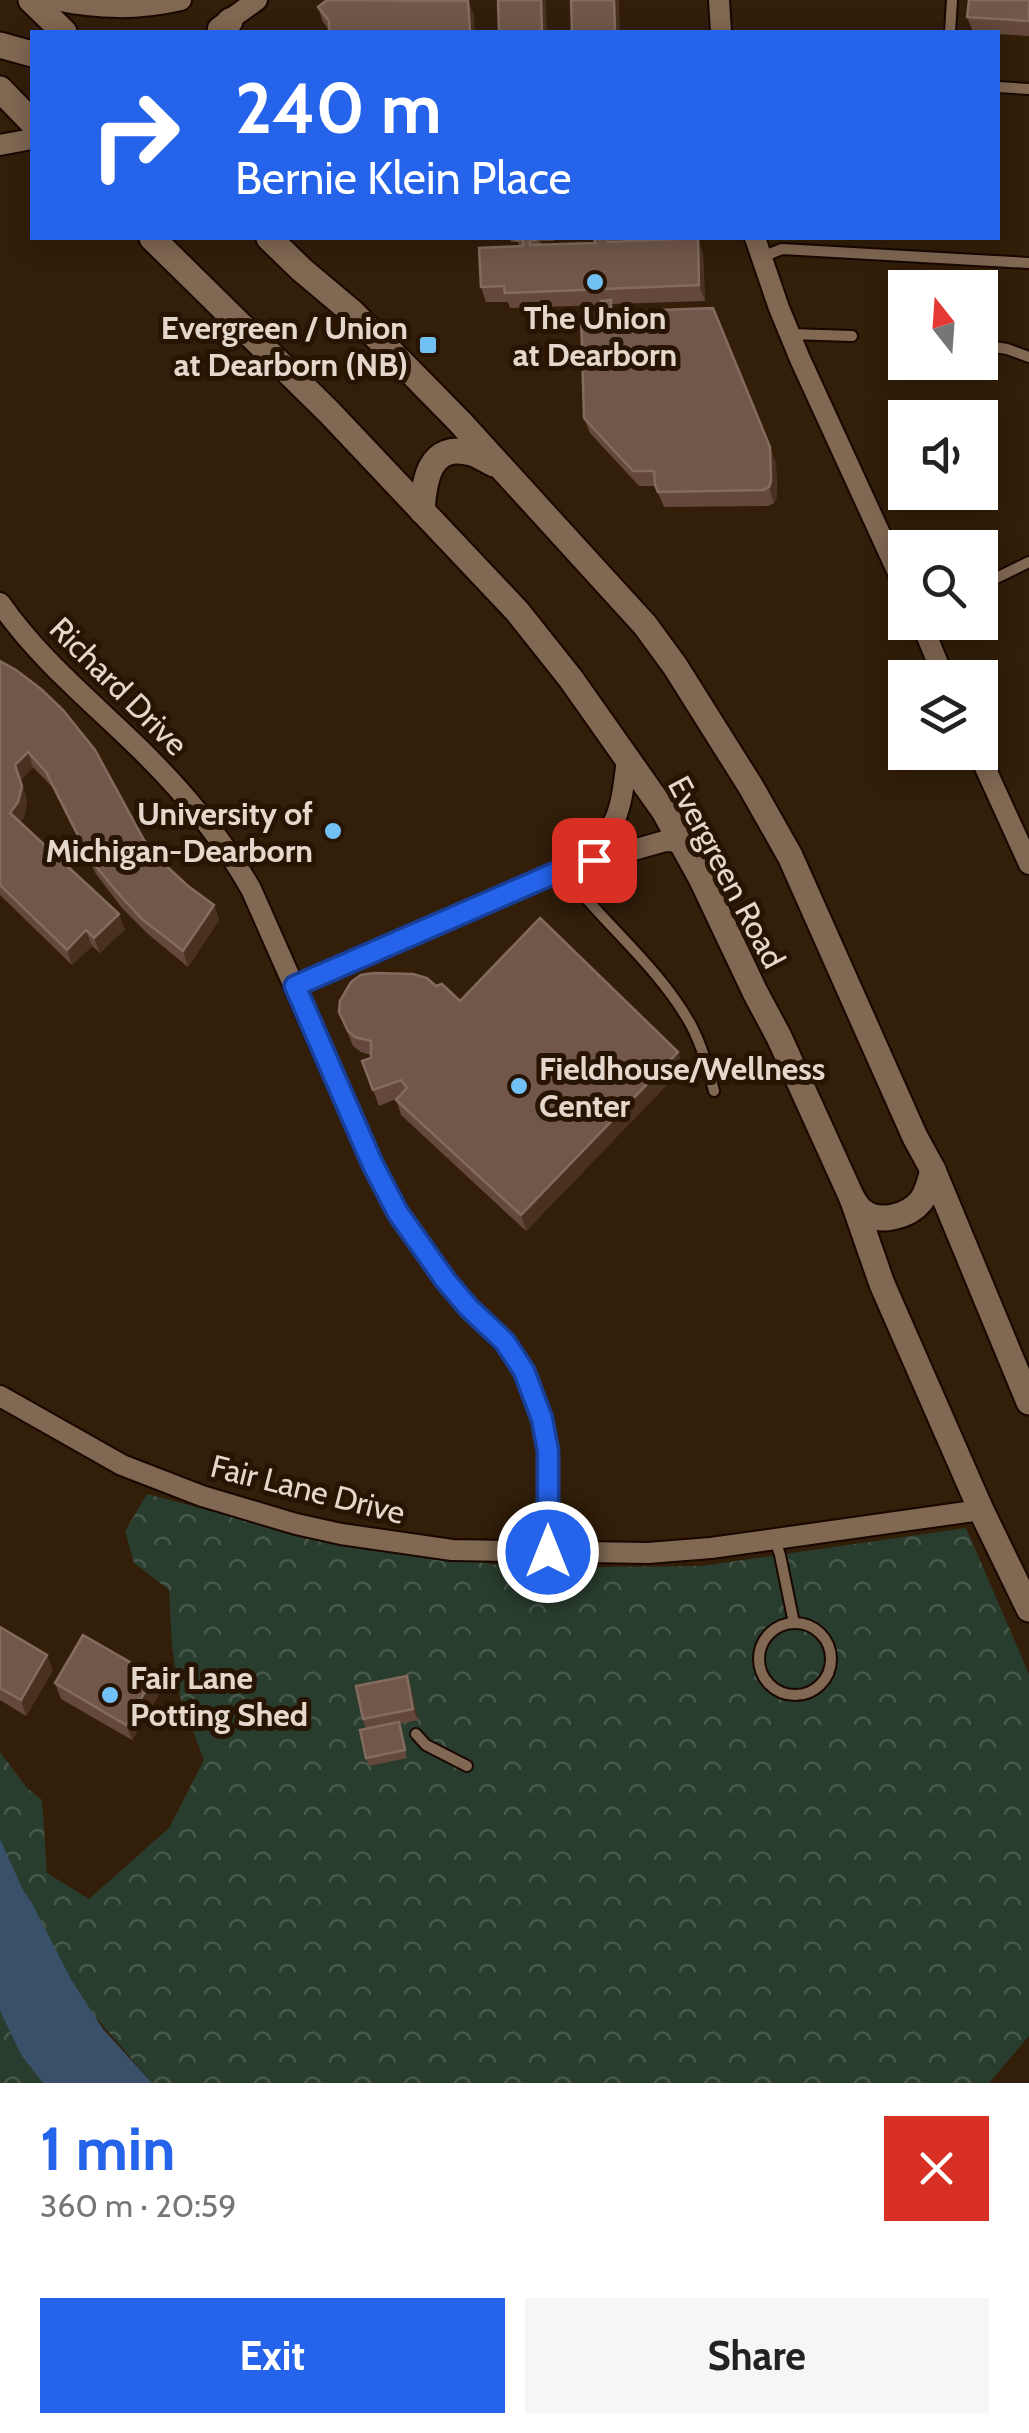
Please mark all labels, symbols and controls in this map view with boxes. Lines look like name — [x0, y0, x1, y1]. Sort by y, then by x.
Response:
text: 240 m — [235, 65, 442, 151]
icon: right — [70, 70, 200, 200]
text: Bernie Klein Place — [235, 151, 572, 205]
north arrow — [888, 270, 998, 380]
map controls — [888, 270, 998, 770]
marker: The Union at Dearborn — [584, 271, 606, 293]
place label: The Union at Dearborn — [513, 298, 677, 374]
place label: Evergreen / Union at Dearborn (NB) — [161, 308, 408, 384]
marker: Evergreen / Union at Dearborn (NB) — [417, 334, 439, 356]
button: sound — [888, 400, 998, 510]
button: search — [888, 530, 998, 640]
street label: Richard Drive — [42, 609, 196, 763]
button: layers — [888, 660, 998, 770]
street label: Evergreen Road — [660, 769, 794, 975]
place label: University of Michigan-Dearborn — [46, 794, 313, 870]
pin — [552, 818, 637, 903]
marker: University of Michigan-Dearborn — [322, 820, 344, 842]
icon: arrive — [567, 833, 622, 888]
place label: Fieldhouse/Wellness Center — [539, 1049, 825, 1125]
marker: Fieldhouse/Wellness Center — [508, 1075, 530, 1097]
street label: Fair Lane Drive — [207, 1446, 409, 1532]
position arrow — [496, 1500, 600, 1604]
place label: Fair Lane Potting Shed — [130, 1658, 308, 1734]
marker: Fair Lane Potting Shed — [99, 1684, 121, 1706]
text: 1 min — [40, 2112, 175, 2185]
button: close — [884, 2116, 989, 2221]
text: 360 m · 20:59 — [40, 2186, 236, 2225]
button: Exit — [40, 2298, 505, 2413]
button: Share — [525, 2298, 989, 2413]

